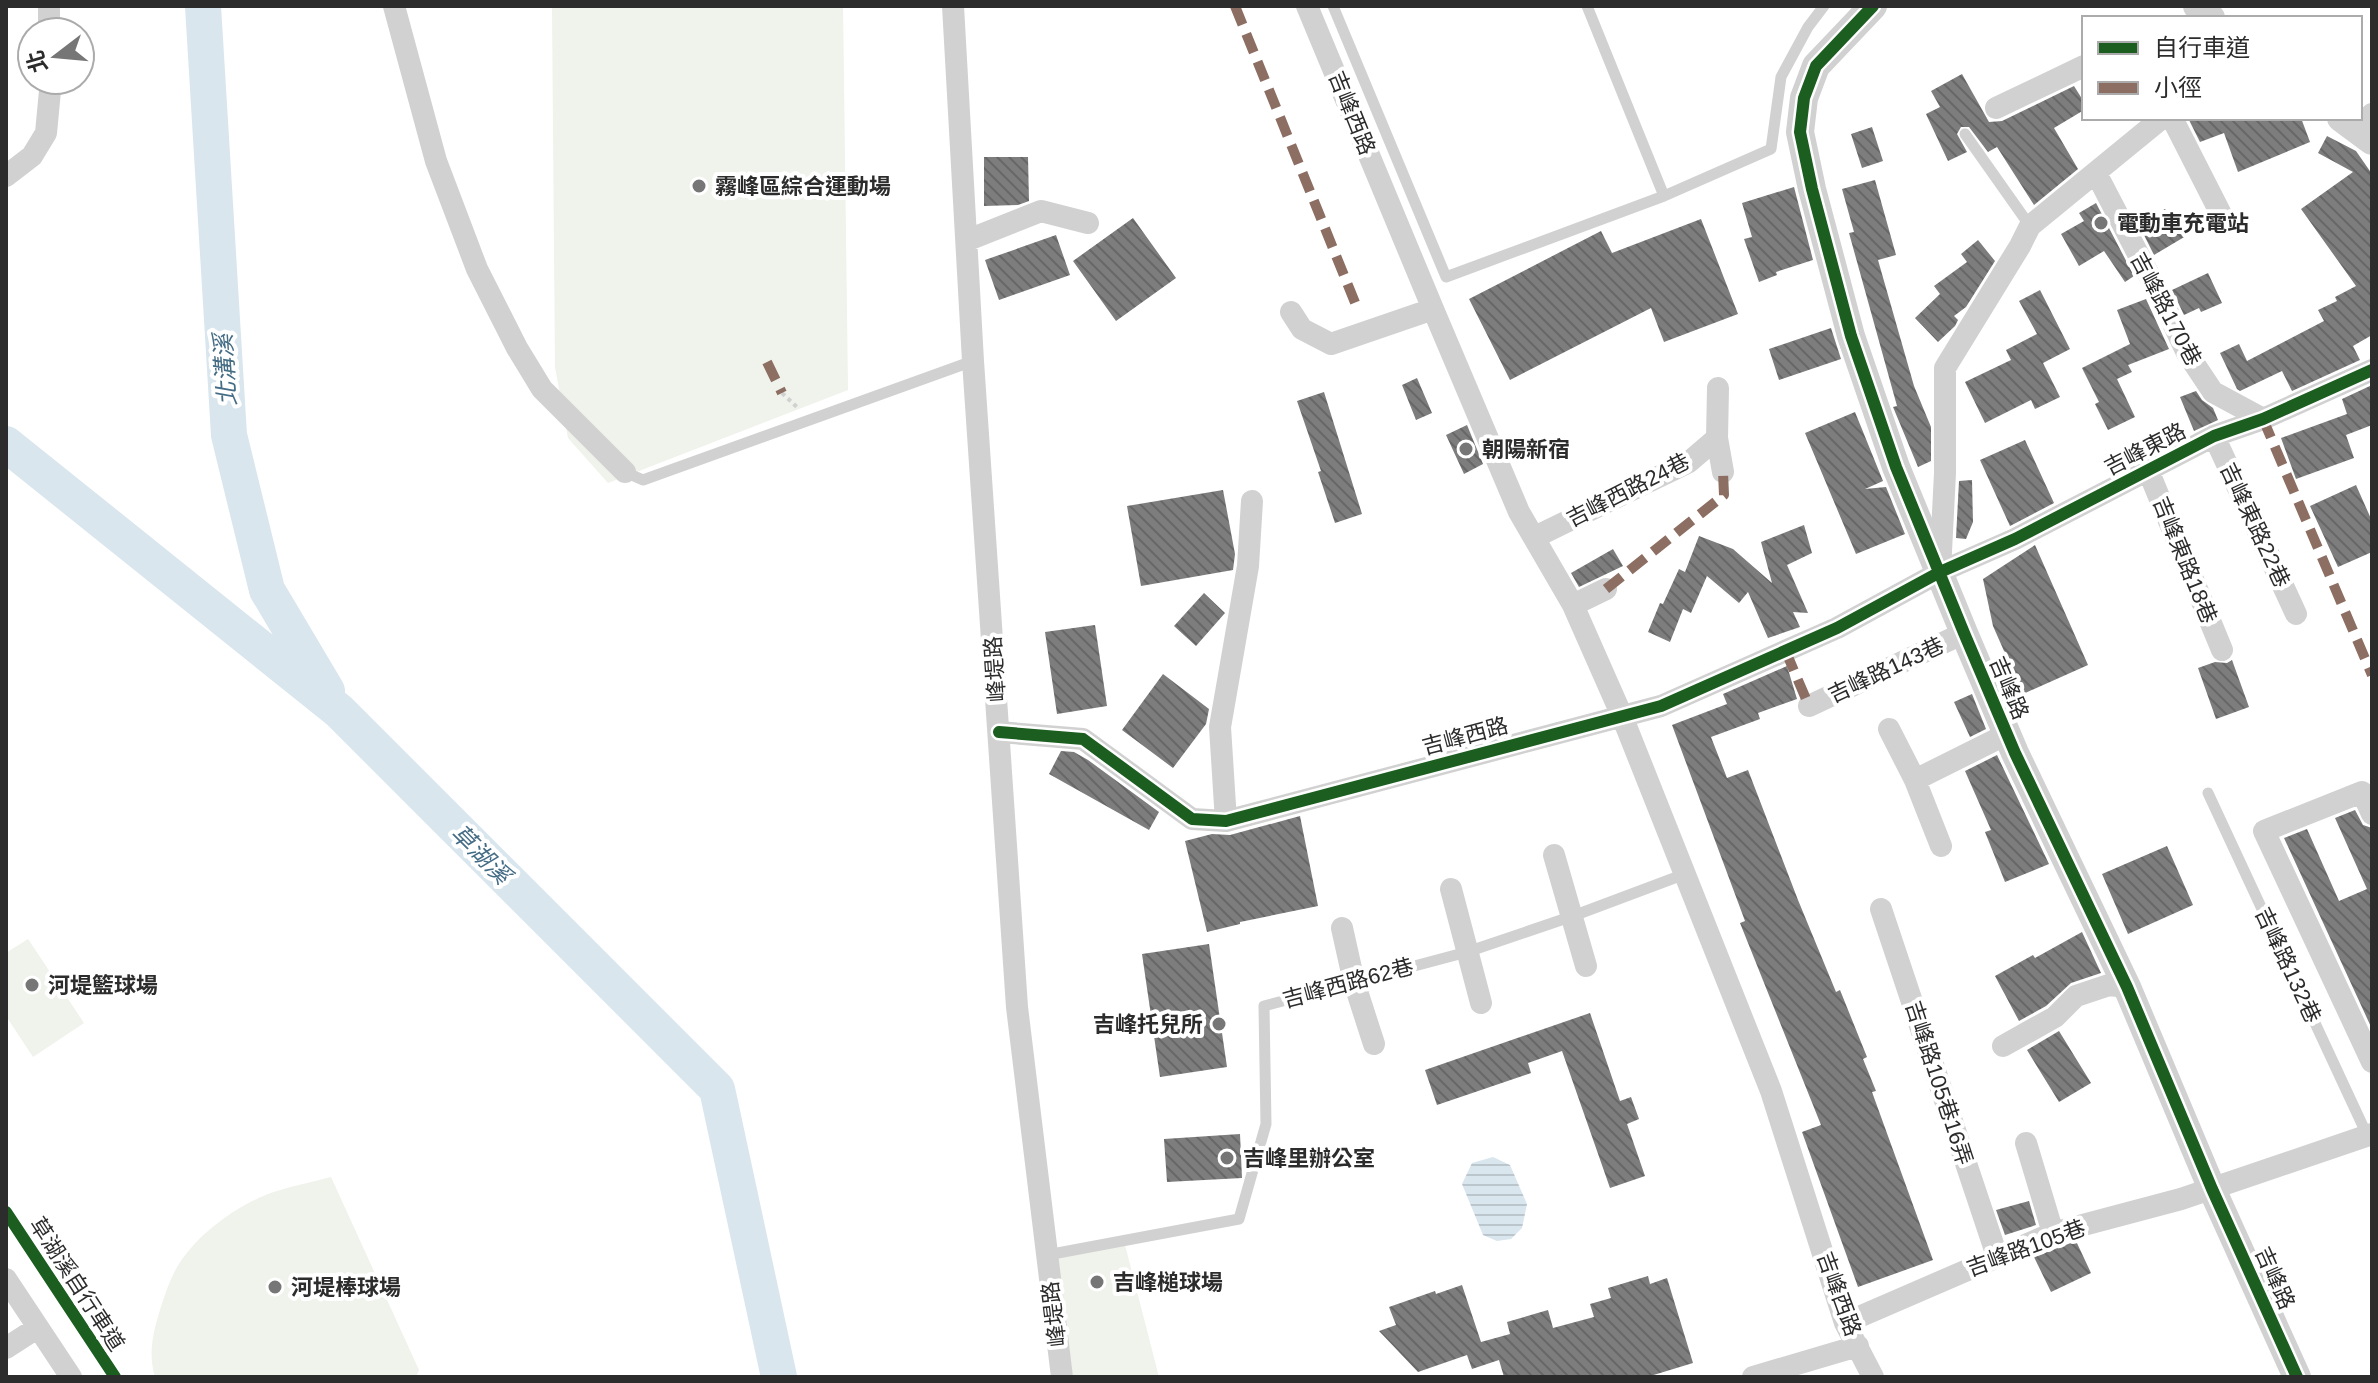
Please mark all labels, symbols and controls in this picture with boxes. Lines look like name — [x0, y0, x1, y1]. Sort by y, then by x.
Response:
north arrow — [16, 16, 96, 96]
legend — [2082, 16, 2362, 120]
text: 自行車道 — [2154, 34, 2250, 61]
text: 北 — [22, 47, 52, 75]
street label: 吉峰西路 — [1324, 68, 1380, 158]
text: 小徑 — [2154, 74, 2202, 101]
place label: 霧峰區綜合運動場 — [715, 174, 891, 199]
marker: 霧峰區綜合運動場 — [690, 177, 708, 195]
place label: 電動車充電站 — [2117, 211, 2249, 236]
marker: 電動車充電站 — [2092, 214, 2110, 232]
street label: 吉峰路170巷 — [2126, 248, 2206, 370]
water label: 北溝溪 — [209, 330, 241, 407]
street label: 吉峰東路 — [2100, 418, 2190, 480]
place label: 朝陽新宿 — [1482, 437, 1570, 462]
marker: 朝陽新宿 — [1457, 440, 1475, 458]
street label: 吉峰西路24巷 — [1562, 448, 1694, 532]
street label: 吉峰東路22巷 — [2215, 459, 2295, 591]
street label: 吉峰東路18巷 — [2148, 493, 2222, 627]
street label: 吉峰路143巷 — [1824, 632, 1948, 708]
street label: 峰堤路 — [980, 635, 1010, 703]
street label: 吉峰路 — [1985, 653, 2033, 723]
street label: 吉峰西路 — [1419, 713, 1511, 759]
water label: 草湖溪 — [446, 819, 518, 891]
street label: 吉峰路132巷 — [2250, 903, 2326, 1027]
street label: 吉峰西路62巷 — [1280, 954, 1416, 1012]
place label: 河堤籃球場 — [48, 973, 158, 998]
marker: 河堤籃球場 — [23, 976, 41, 994]
street label: 吉峰路105巷16弄 — [1901, 998, 1977, 1168]
place label: 吉峰托兒所 — [1093, 1012, 1203, 1037]
marker: 吉峰托兒所 — [1210, 1015, 1228, 1033]
place label: 吉峰里辦公室 — [1243, 1146, 1375, 1171]
marker: 吉峰里辦公室 — [1218, 1149, 1236, 1167]
street label: 草湖溪自行車道 — [25, 1213, 129, 1355]
street label: 吉峰路105巷 — [1963, 1215, 2089, 1281]
street label: 吉峰路 — [2250, 1243, 2300, 1313]
street label: 吉峰西路 — [1812, 1248, 1866, 1340]
place label: 吉峰槌球場 — [1113, 1270, 1223, 1295]
marker: 吉峰槌球場 — [1088, 1273, 1106, 1291]
place label: 河堤棒球場 — [291, 1275, 401, 1300]
marker: 河堤棒球場 — [266, 1278, 284, 1296]
street label: 峰堤路 — [1038, 1280, 1070, 1348]

